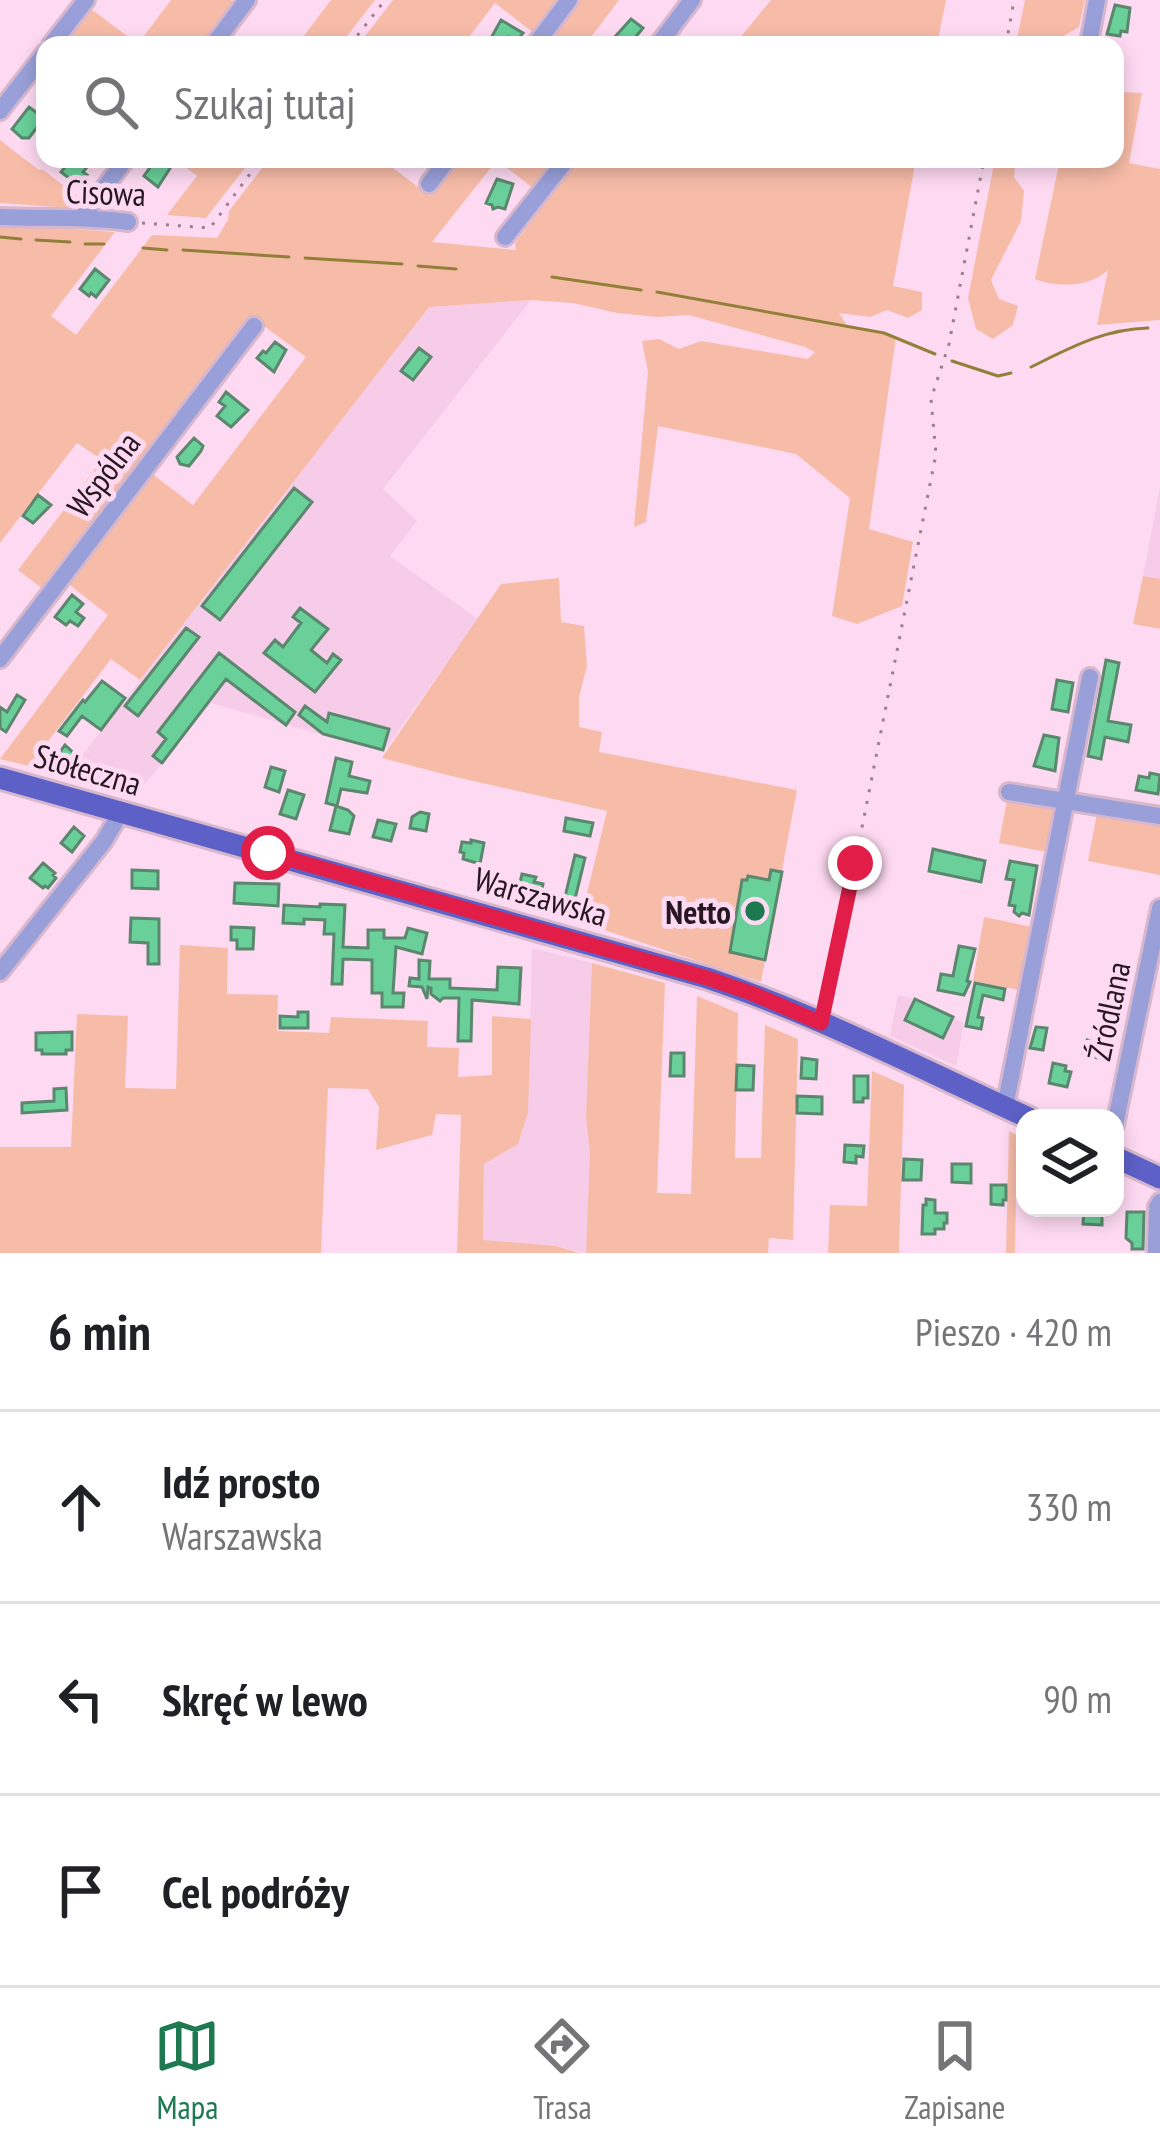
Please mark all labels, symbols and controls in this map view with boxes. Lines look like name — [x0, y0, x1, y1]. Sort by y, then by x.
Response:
search box — [36, 36, 1124, 168]
icon: search — [78, 69, 144, 135]
text: Szukaj tutaj — [174, 73, 356, 131]
street label: Cisowa — [65, 169, 147, 215]
street label: Wspólna — [57, 423, 149, 525]
street label: Stołeczna — [30, 733, 146, 805]
route start — [241, 826, 295, 880]
route end — [828, 836, 882, 890]
street label: Warszawska — [470, 857, 612, 935]
place label: Netto — [665, 890, 731, 933]
marker: Netto — [742, 898, 768, 924]
street label: Źródlana — [1077, 958, 1139, 1064]
map controls — [1016, 1109, 1124, 1217]
button: layers — [1016, 1109, 1124, 1217]
text: 6 min — [48, 1298, 151, 1364]
text: Pieszo · 420 m — [915, 1306, 1112, 1357]
text: Idź prosto — [162, 1452, 320, 1510]
icon: ahead — [48, 1474, 114, 1540]
text: 330 m — [1026, 1481, 1112, 1532]
text: Warszawska — [162, 1510, 323, 1561]
icon: left — [48, 1666, 114, 1732]
text: Skręć w lewo — [162, 1670, 368, 1728]
text: 90 m — [1043, 1673, 1112, 1724]
icon: arrive — [48, 1858, 114, 1924]
text: Cel podróży — [162, 1862, 349, 1920]
tab: Mapa — [154, 2013, 220, 2128]
tab: Trasa — [529, 2013, 595, 2128]
tab: Zapisane — [904, 2013, 1006, 2128]

